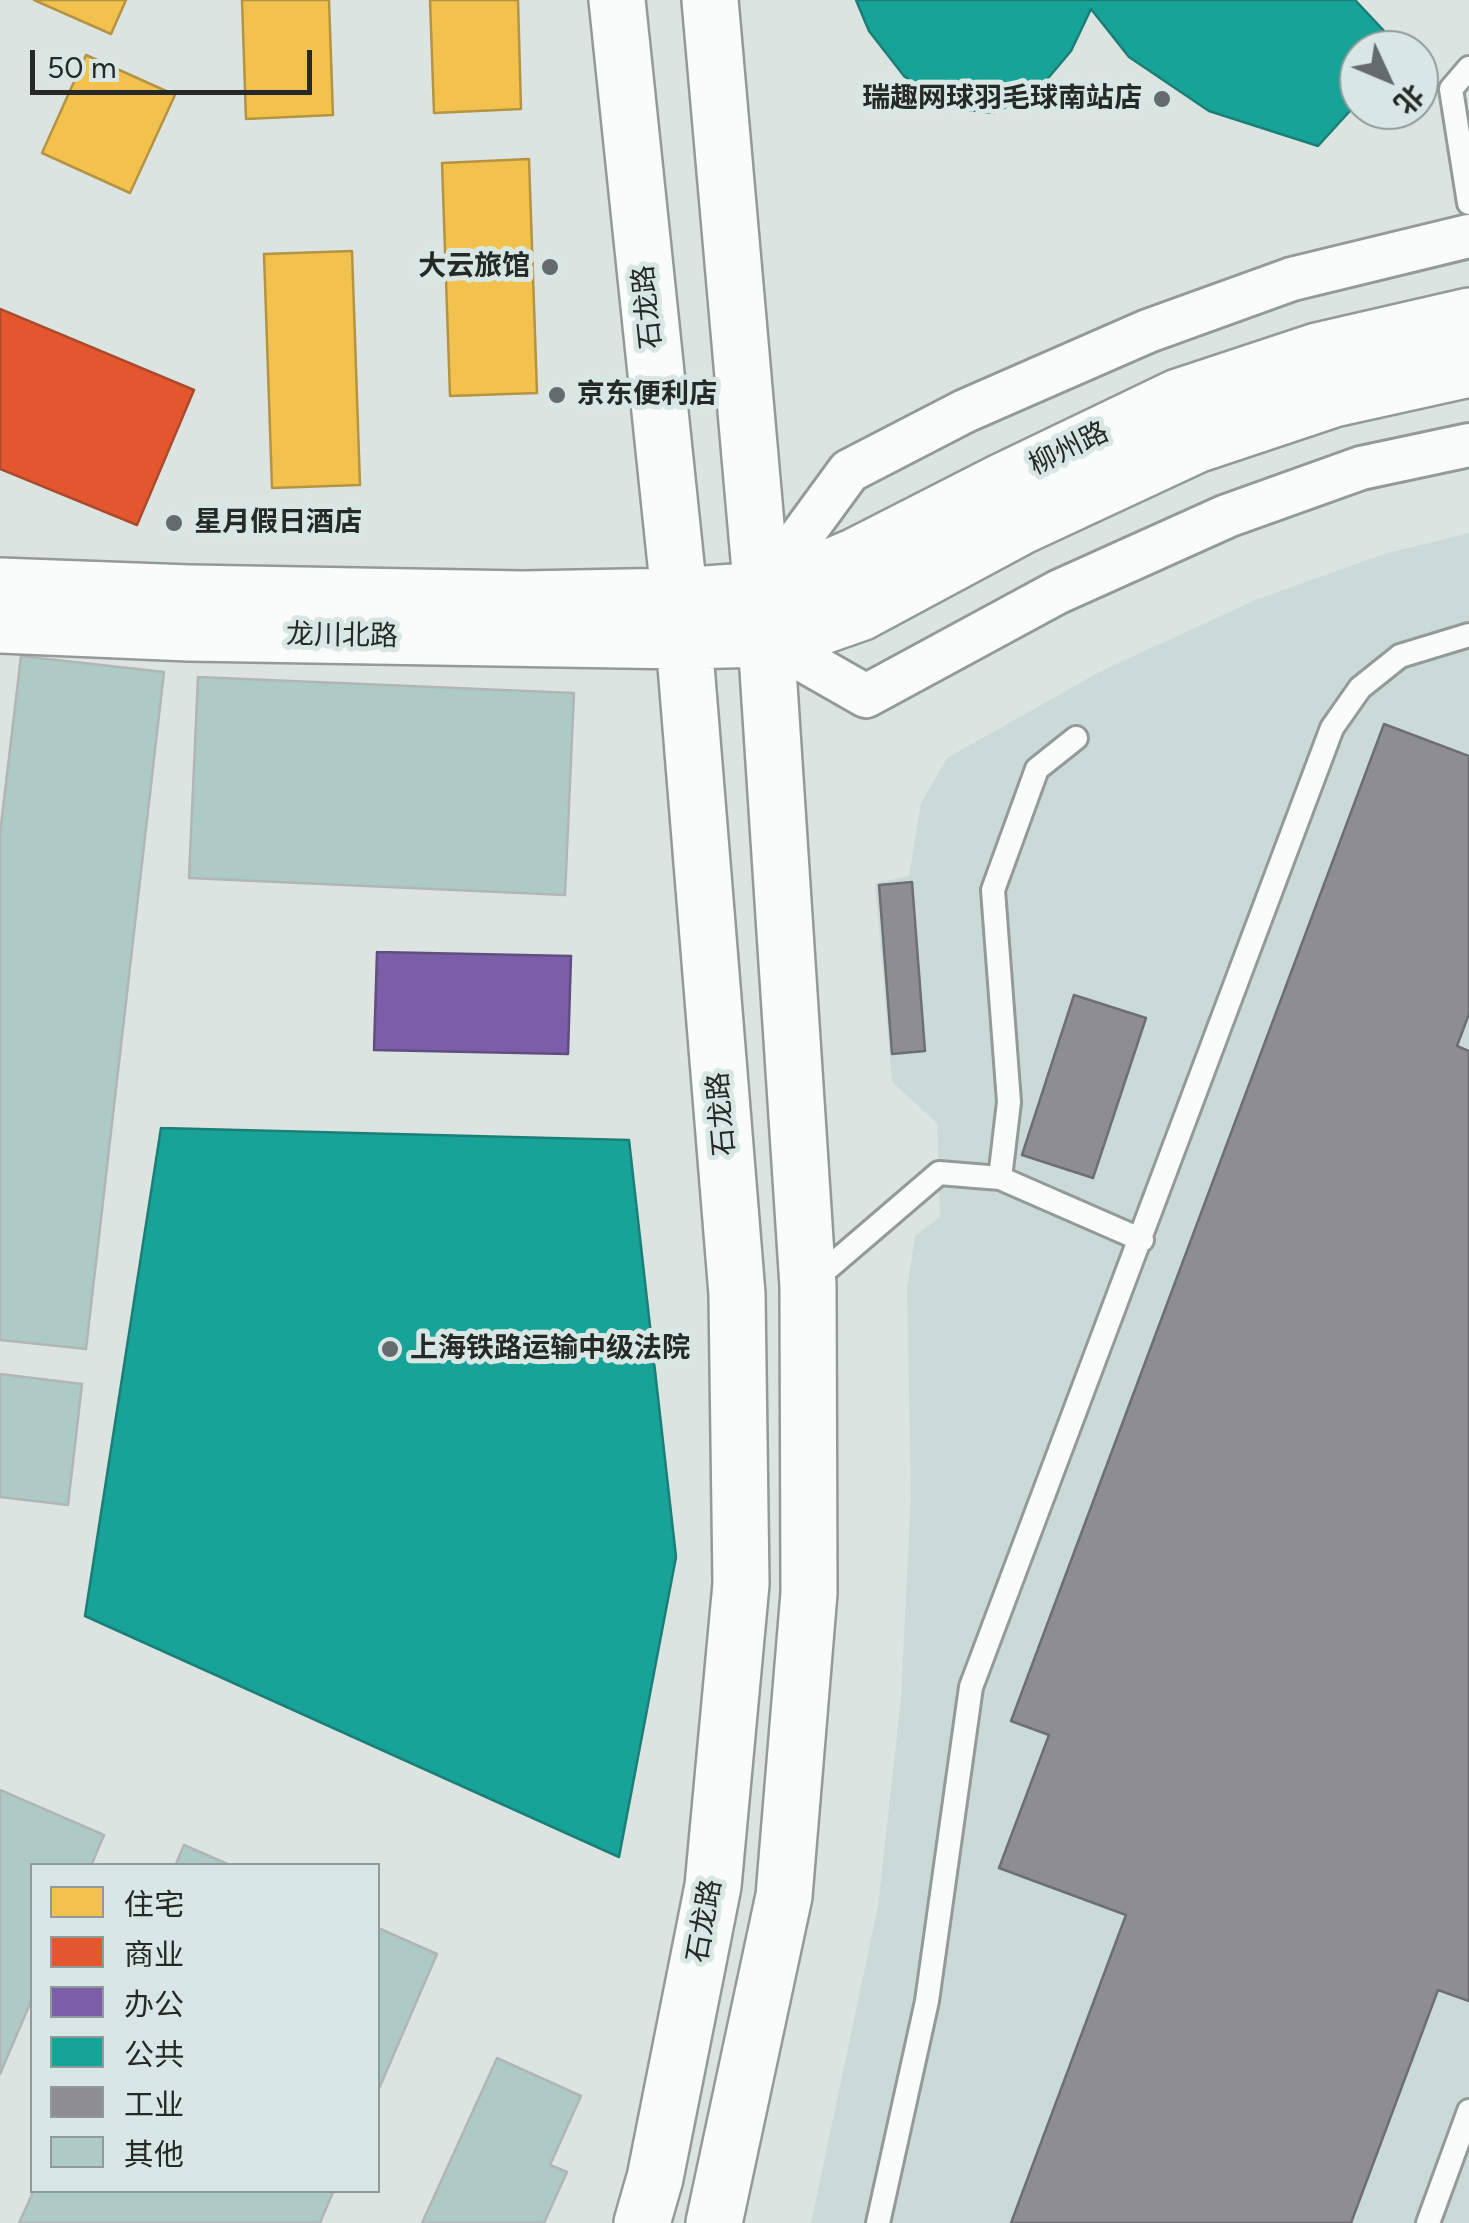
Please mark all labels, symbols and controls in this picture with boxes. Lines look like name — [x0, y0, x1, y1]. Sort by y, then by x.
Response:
scale bar — [35, 30, 318, 92]
north arrow — [1339, 30, 1439, 130]
text: 50 m — [47, 49, 116, 86]
text: 北 — [1387, 78, 1431, 121]
place label: 瑞趣网球羽毛球南站店 — [862, 82, 1142, 116]
marker: 瑞趣网球羽毛球南站店 — [1151, 88, 1173, 110]
place label: 大云旅馆 — [418, 250, 530, 284]
marker: 大云旅馆 — [539, 256, 561, 278]
street label: 石龙路 — [627, 263, 669, 351]
place label: 京东便利店 — [577, 378, 717, 412]
marker: 京东便利店 — [546, 384, 568, 406]
street label: 柳州路 — [1024, 415, 1114, 483]
place label: 星月假日酒店 — [194, 506, 362, 540]
marker: 星月假日酒店 — [163, 512, 185, 534]
street label: 龙川北路 — [286, 618, 398, 654]
street label: 石龙路 — [702, 1071, 742, 1157]
place label: 上海铁路运输中级法院 — [410, 1332, 690, 1366]
marker: 上海铁路运输中级法院 — [379, 1338, 401, 1360]
legend — [30, 1863, 380, 2193]
street label: 石龙路 — [681, 1877, 729, 1965]
text: 住宅 — [124, 1886, 184, 1923]
text: 商业 — [124, 1936, 184, 1973]
text: 办公 — [124, 1986, 184, 2023]
text: 公共 — [124, 2036, 184, 2073]
text: 工业 — [124, 2086, 184, 2123]
text: 其他 — [124, 2136, 184, 2173]

